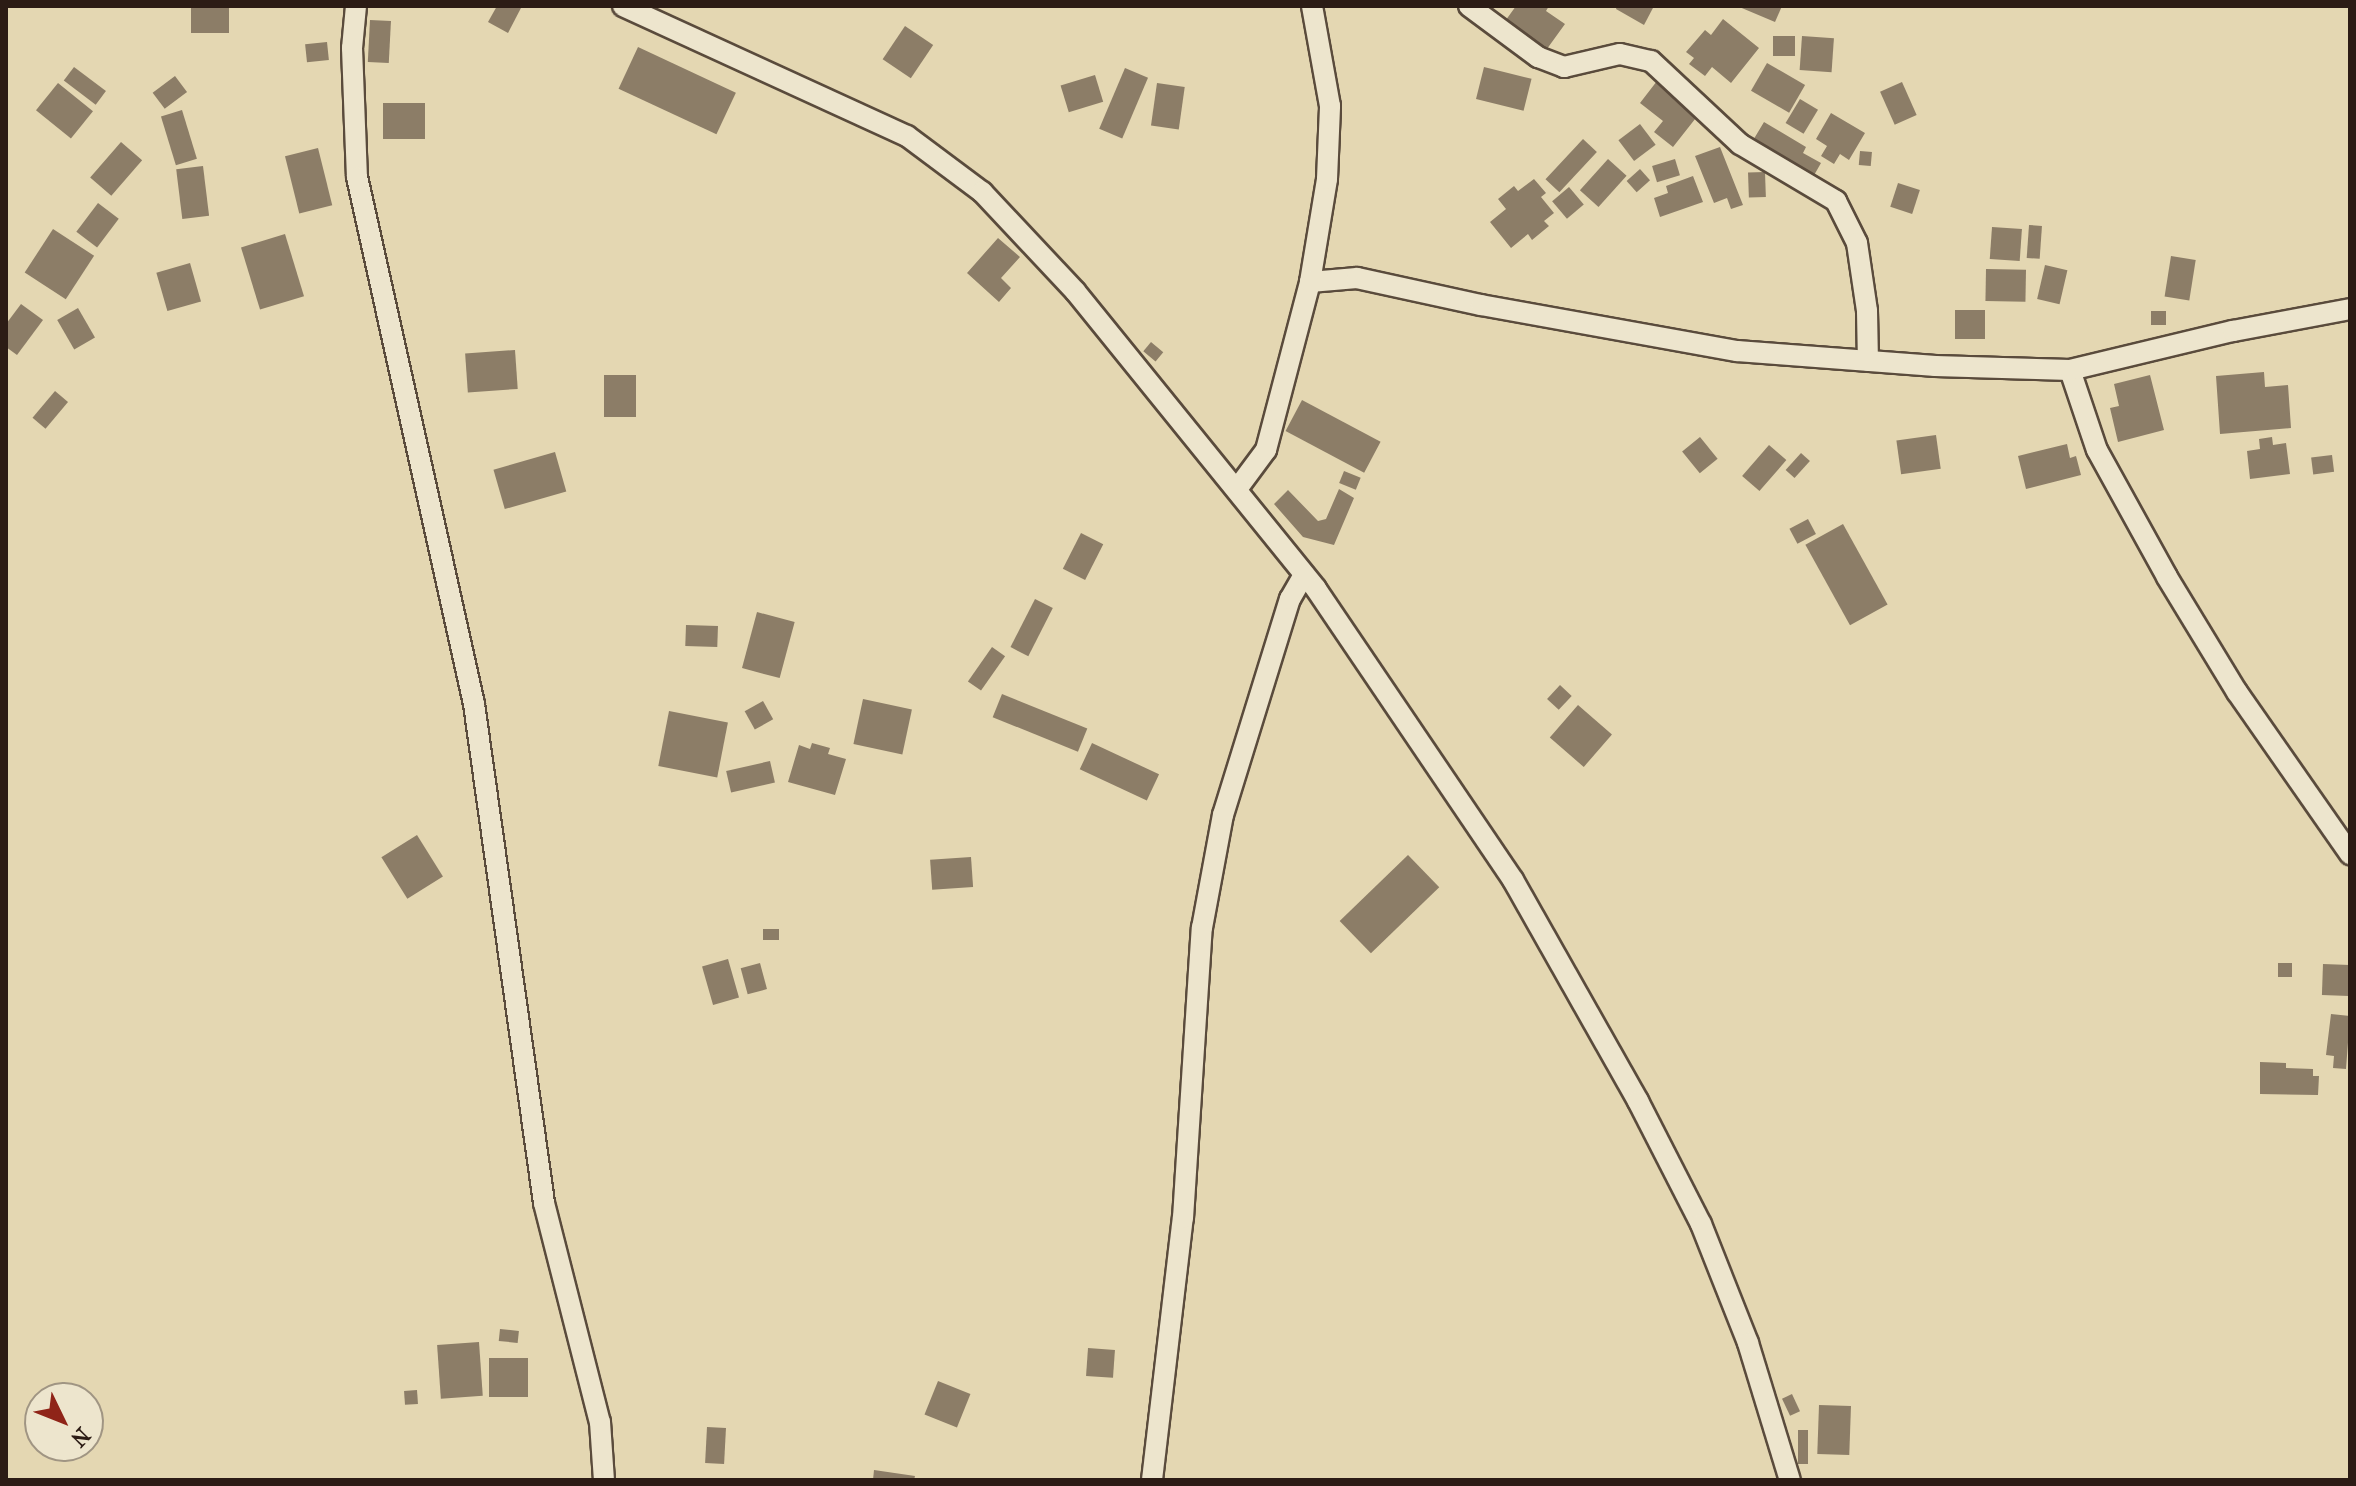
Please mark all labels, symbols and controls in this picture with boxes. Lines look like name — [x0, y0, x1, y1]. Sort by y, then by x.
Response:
north arrow — [24, 1382, 104, 1462]
text: N — [65, 1422, 95, 1452]

